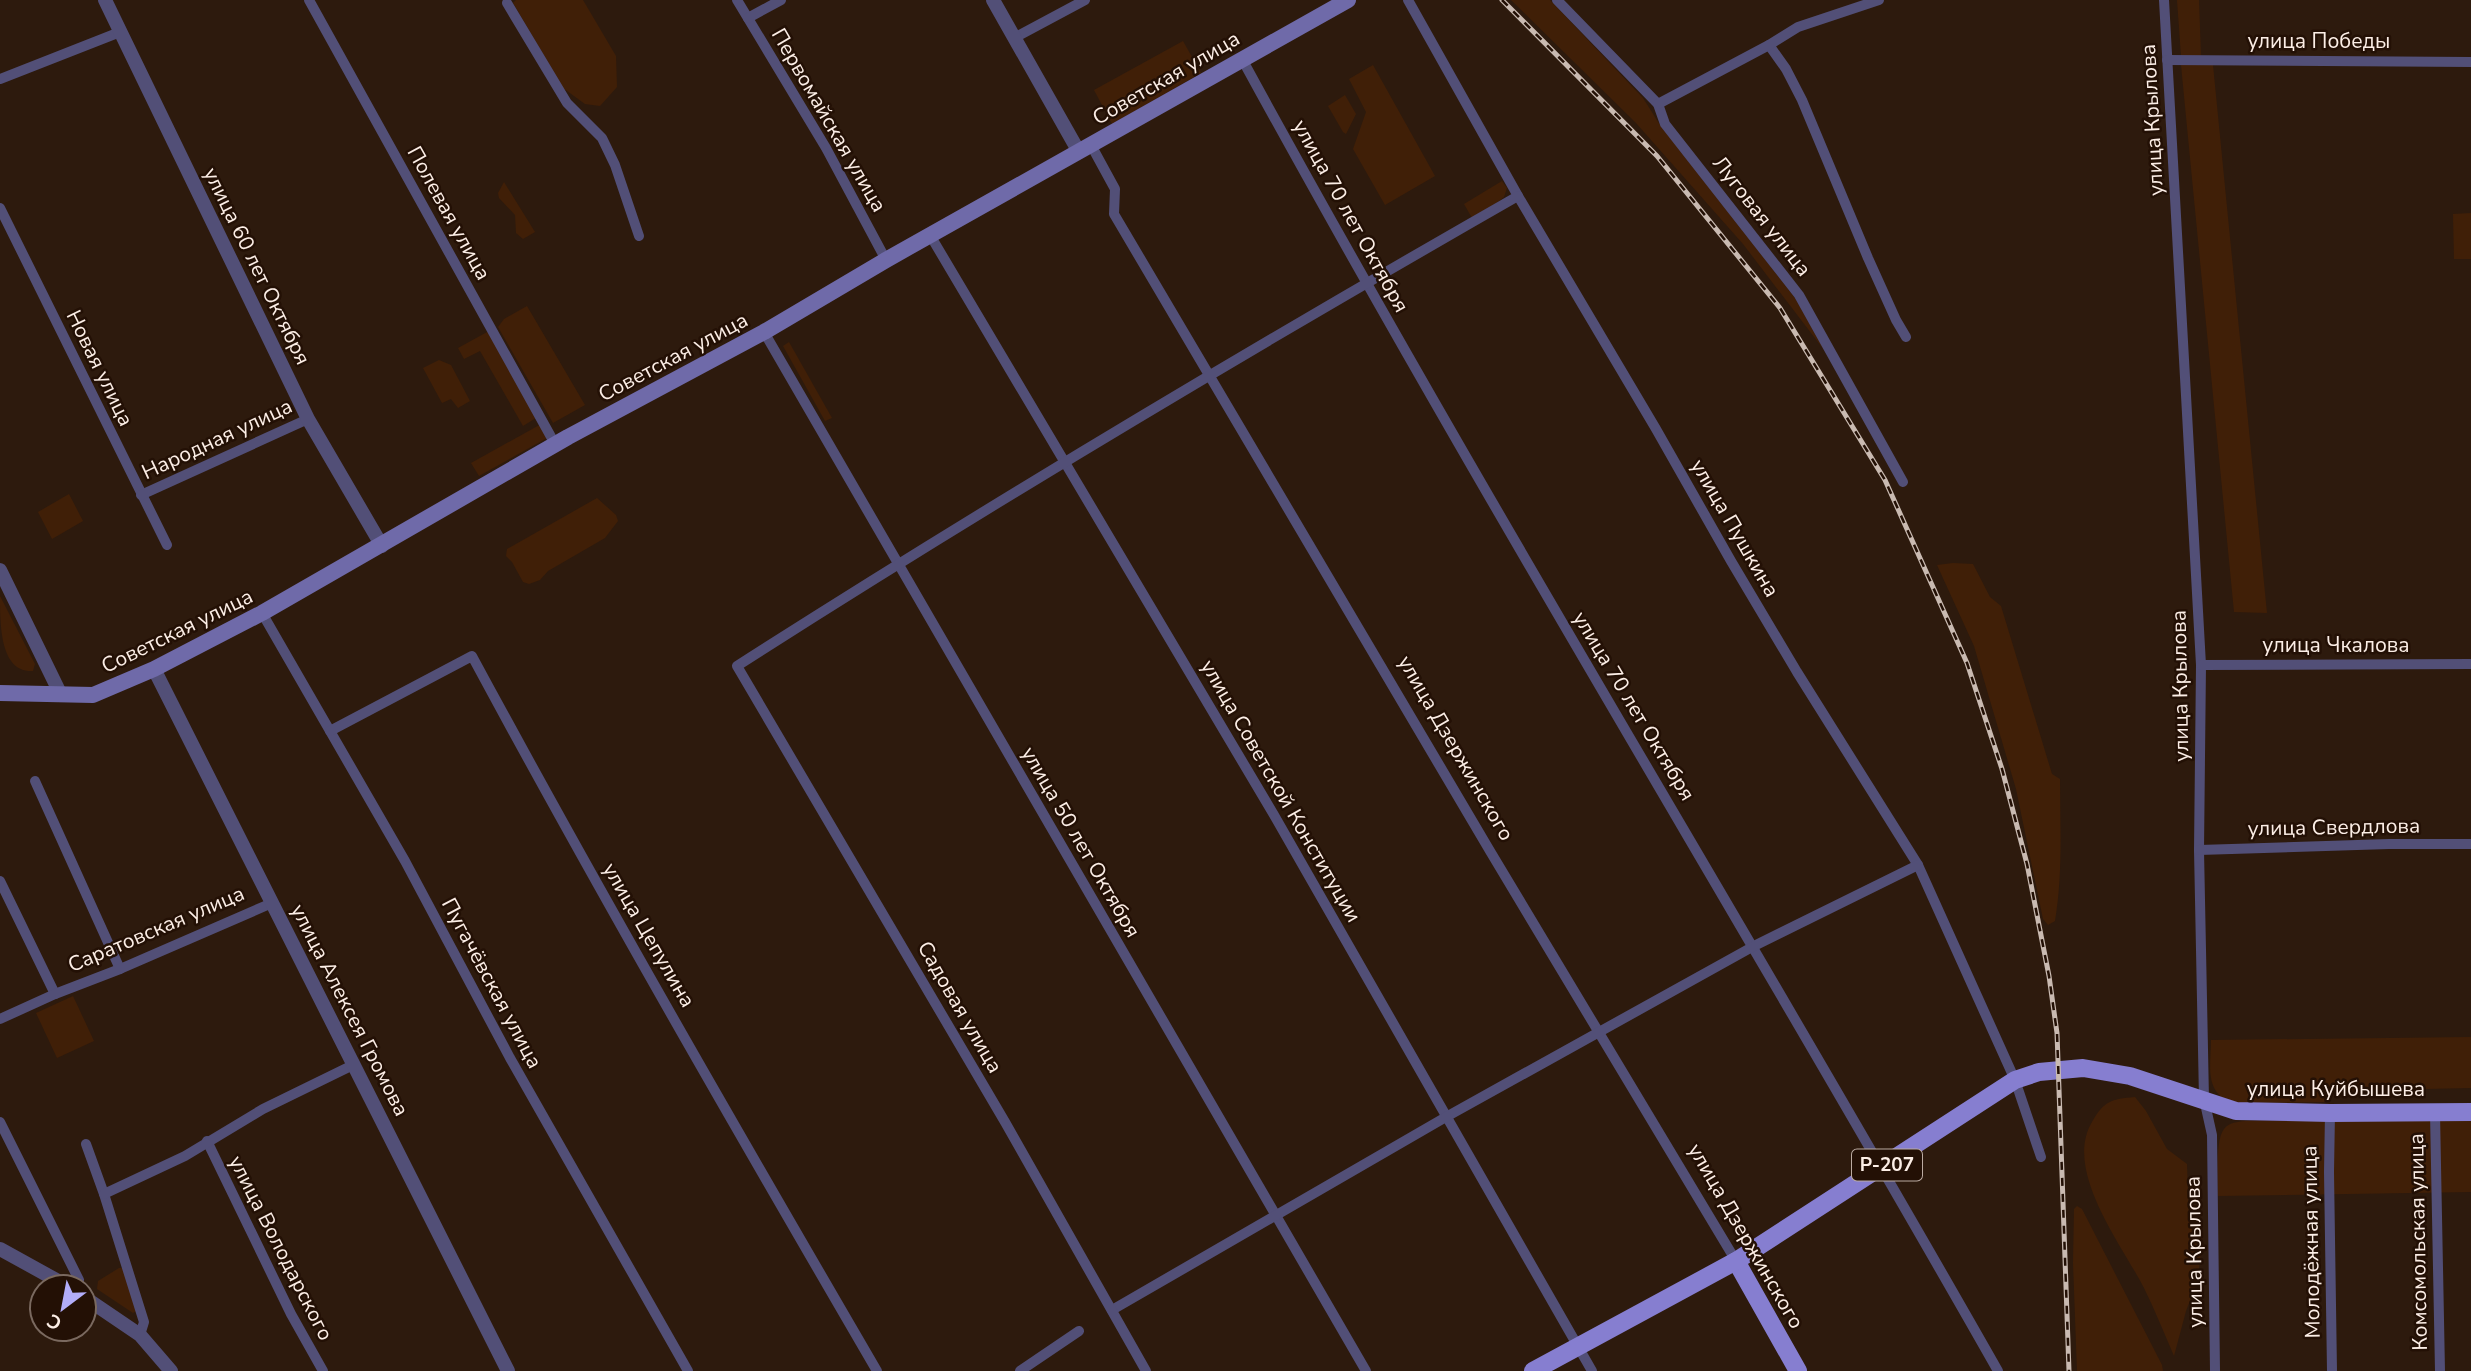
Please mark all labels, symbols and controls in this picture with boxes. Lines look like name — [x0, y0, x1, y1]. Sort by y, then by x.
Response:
street label: Первомайская улица — [765, 23, 893, 217]
street label: Советская улица — [1087, 24, 1245, 132]
street label: улица Победы — [2248, 27, 2390, 55]
street label: улица Крылова — [2134, 43, 2170, 197]
street label: улица 70 лет Октября — [1286, 115, 1416, 317]
street label: Полевая улица — [401, 141, 497, 285]
street label: Луговая улица — [1706, 150, 1818, 282]
street label: улица 60 лет Октября — [197, 163, 317, 369]
street label: Новая улица — [60, 305, 140, 431]
street label: Советская улица — [593, 306, 753, 408]
street label: Народная улица — [137, 392, 297, 486]
street label: улица Пушкина — [1684, 454, 1786, 602]
street label: Советская улица — [96, 582, 258, 680]
street label: улица 70 лет Октября — [1566, 606, 1702, 806]
street label: улица Крылова — [2165, 610, 2195, 762]
street label: улица Чкалова — [2262, 631, 2410, 659]
street label: улица Дзержинского — [1391, 650, 1521, 846]
street label: улица Советской Конституции — [1194, 655, 1368, 927]
street label: улица 50 лет Октября — [1015, 741, 1147, 943]
street label: улица Свердлова — [2247, 811, 2421, 843]
street label: улица Цепулина — [596, 858, 702, 1012]
street label: Саратовская улица — [63, 879, 249, 979]
street label: Пугачёвская улица — [435, 893, 549, 1073]
street label: улица Алексея Громова — [284, 899, 416, 1121]
street label: Садовая улица — [911, 936, 1009, 1078]
street label: улица Куйбышева — [2247, 1075, 2425, 1103]
street label: Комсомольская улица — [2402, 1133, 2434, 1351]
street label: улица Дзержинского — [1681, 1138, 1811, 1334]
street label: Молодёжная улица — [2295, 1145, 2327, 1339]
road number: Р-207 — [1852, 1149, 1922, 1180]
street label: улица Володарского — [222, 1151, 340, 1345]
street label: улица Крылова — [2179, 1176, 2209, 1328]
north arrow — [28, 1273, 98, 1343]
text: С — [42, 1307, 67, 1336]

